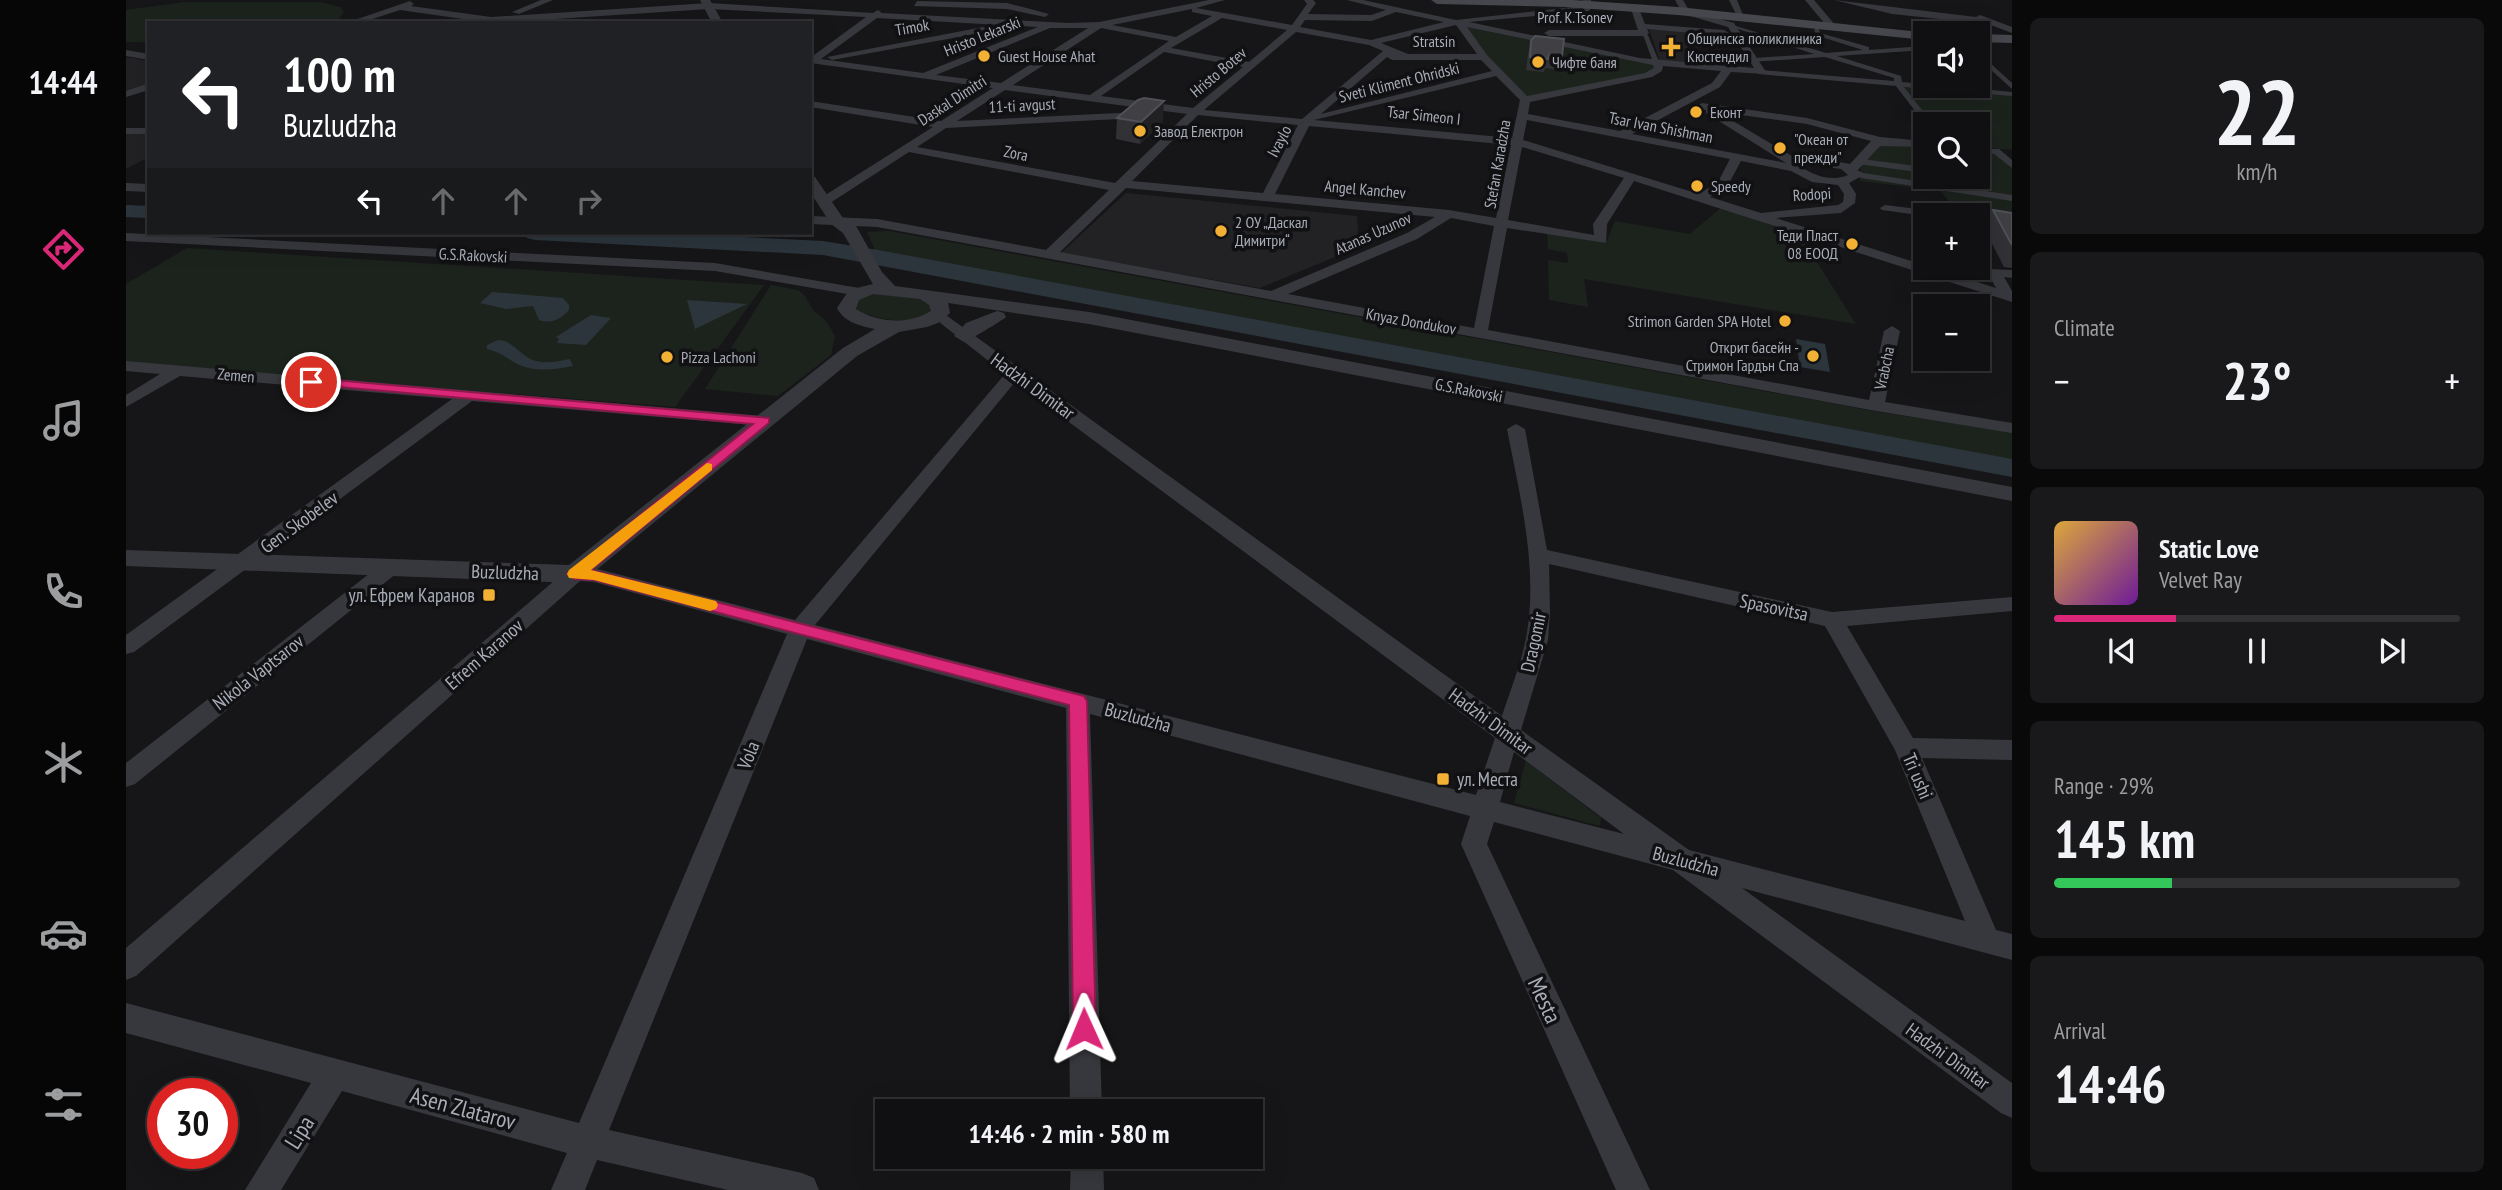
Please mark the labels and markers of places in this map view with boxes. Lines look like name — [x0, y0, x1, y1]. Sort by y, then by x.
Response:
place label: Общинска поликлиника Кюстендил — [1687, 28, 1822, 66]
marker: Общинска поликлиника Кюстендил — [1661, 37, 1681, 57]
place label: Guest House Ahat — [998, 46, 1096, 66]
marker: Guest House Ahat — [976, 48, 992, 64]
place label: Чифте баня — [1552, 52, 1617, 72]
marker: Чифте баня — [1530, 54, 1546, 70]
place label: Еконт — [1710, 102, 1743, 122]
marker: Еконт — [1688, 104, 1704, 120]
place label: Завод Електрон — [1154, 121, 1243, 141]
marker: Завод Електрон — [1132, 123, 1148, 139]
place label: "Океан от прежди" — [1794, 129, 1849, 167]
marker: "Океан от прежди" — [1772, 140, 1788, 156]
place label: Speedy — [1711, 176, 1751, 196]
marker: Speedy — [1689, 178, 1705, 194]
place label: 2 ОУ „Даскал Димитри“ — [1235, 212, 1308, 250]
marker: 2 ОУ „Даскал Димитри“ — [1213, 223, 1229, 239]
place label: Теди Пласт 08 ЕООД — [1777, 225, 1839, 263]
marker: Теди Пласт 08 ЕООД — [1844, 236, 1860, 252]
place label: Strimon Garden SPA Hotel — [1628, 311, 1771, 331]
marker: Strimon Garden SPA Hotel — [1777, 313, 1793, 329]
place label: Открит басейн - Стримон Гардън Спа — [1686, 337, 1799, 375]
place label: Pizza Lachoni — [681, 347, 756, 367]
marker: Открит басейн - Стримон Гардън Спа — [1805, 348, 1821, 364]
marker: Pizza Lachoni — [659, 349, 675, 365]
pin — [281, 352, 341, 412]
place label: ул. Ефрем Каранов — [349, 583, 475, 607]
marker: ул. Ефрем Каранов — [481, 587, 497, 603]
place label: ул. Места — [1457, 767, 1518, 791]
marker: ул. Места — [1435, 771, 1451, 787]

